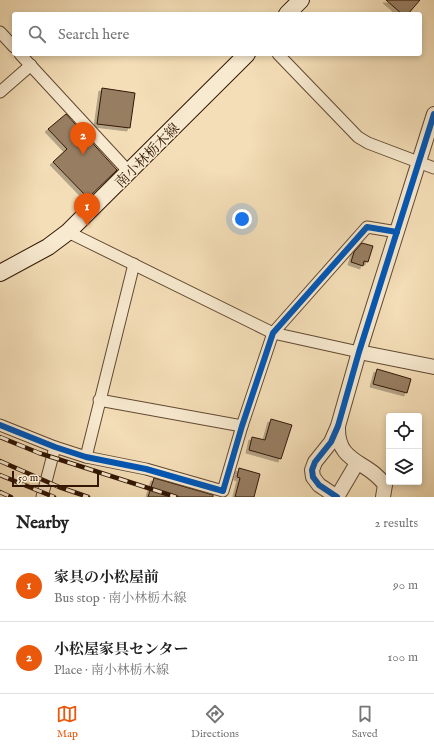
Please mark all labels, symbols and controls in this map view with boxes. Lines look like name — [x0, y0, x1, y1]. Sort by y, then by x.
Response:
search box — [12, 12, 422, 56]
icon: search — [26, 23, 48, 45]
text: Search here — [58, 25, 129, 44]
street label: 南小林栃木線 — [112, 120, 184, 192]
pin: 2 — [70, 122, 96, 155]
pin: 1 — [74, 193, 100, 226]
your location — [232, 209, 252, 229]
map controls — [386, 413, 422, 485]
button: locate — [386, 413, 422, 449]
button: layers — [386, 449, 422, 485]
scale bar — [12, 469, 99, 488]
text: 50 m — [18, 471, 38, 485]
text: Nearby — [16, 513, 69, 534]
text: 2 results — [374, 515, 418, 532]
text: 家具の小松屋前 — [54, 568, 159, 587]
text: 1 — [27, 577, 31, 594]
text: 90 m — [393, 577, 418, 594]
text: Bus stop · 南小林栃木線 — [54, 590, 186, 607]
text: 小松屋家具センター — [54, 640, 188, 659]
text: 2 — [26, 649, 32, 666]
text: 100 m — [388, 649, 418, 666]
text: Place · 南小林栃木線 — [54, 662, 169, 679]
tab: Map — [56, 703, 78, 741]
tab: Directions — [191, 703, 239, 741]
tab: Saved — [352, 703, 378, 741]

